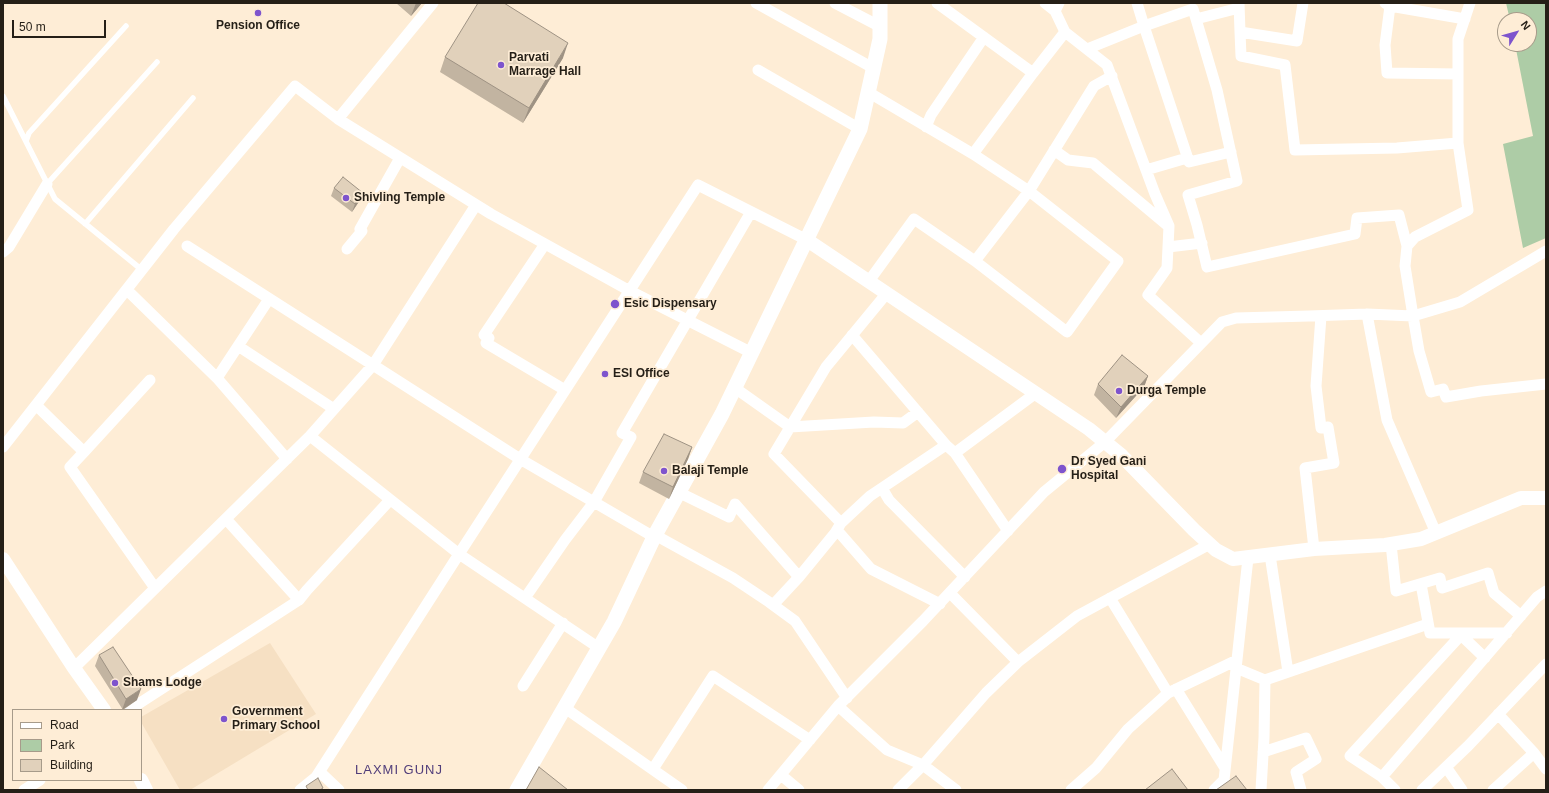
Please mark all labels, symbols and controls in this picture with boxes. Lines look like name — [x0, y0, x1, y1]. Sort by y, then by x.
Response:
marker: Pension Office — [253, 8, 263, 18]
scale bar — [14, 12, 108, 38]
north arrow — [1497, 12, 1537, 52]
place label: Pension Office — [216, 19, 300, 33]
text: N — [1519, 19, 1533, 32]
text: 50 m — [19, 20, 46, 34]
place label: Parvati Marrage Hall — [509, 51, 581, 79]
marker: Parvati Marrage Hall — [496, 60, 506, 70]
place label: Shivling Temple — [354, 191, 445, 205]
marker: Shivling Temple — [341, 193, 351, 203]
place label: Esic Dispensary — [624, 297, 717, 311]
marker: Esic Dispensary — [609, 298, 621, 310]
place label: ESI Office — [613, 367, 670, 381]
marker: ESI Office — [600, 369, 610, 379]
place label: Durga Temple — [1127, 384, 1206, 398]
marker: Durga Temple — [1114, 386, 1124, 396]
place label: Dr Syed Gani Hospital — [1071, 455, 1146, 483]
marker: Dr Syed Gani Hospital — [1056, 463, 1068, 475]
place label: Balaji Temple — [672, 464, 748, 478]
marker: Balaji Temple — [659, 466, 669, 476]
place label: Shams Lodge — [123, 676, 202, 690]
marker: Shams Lodge — [110, 678, 120, 688]
place label: Government Primary School — [232, 705, 320, 733]
legend — [12, 709, 142, 781]
marker: Government Primary School — [219, 714, 229, 724]
text: Road — [50, 718, 79, 732]
text: Park — [50, 738, 75, 752]
text: Building — [50, 758, 93, 772]
district label: LAXMI GUNJ — [355, 762, 443, 778]

